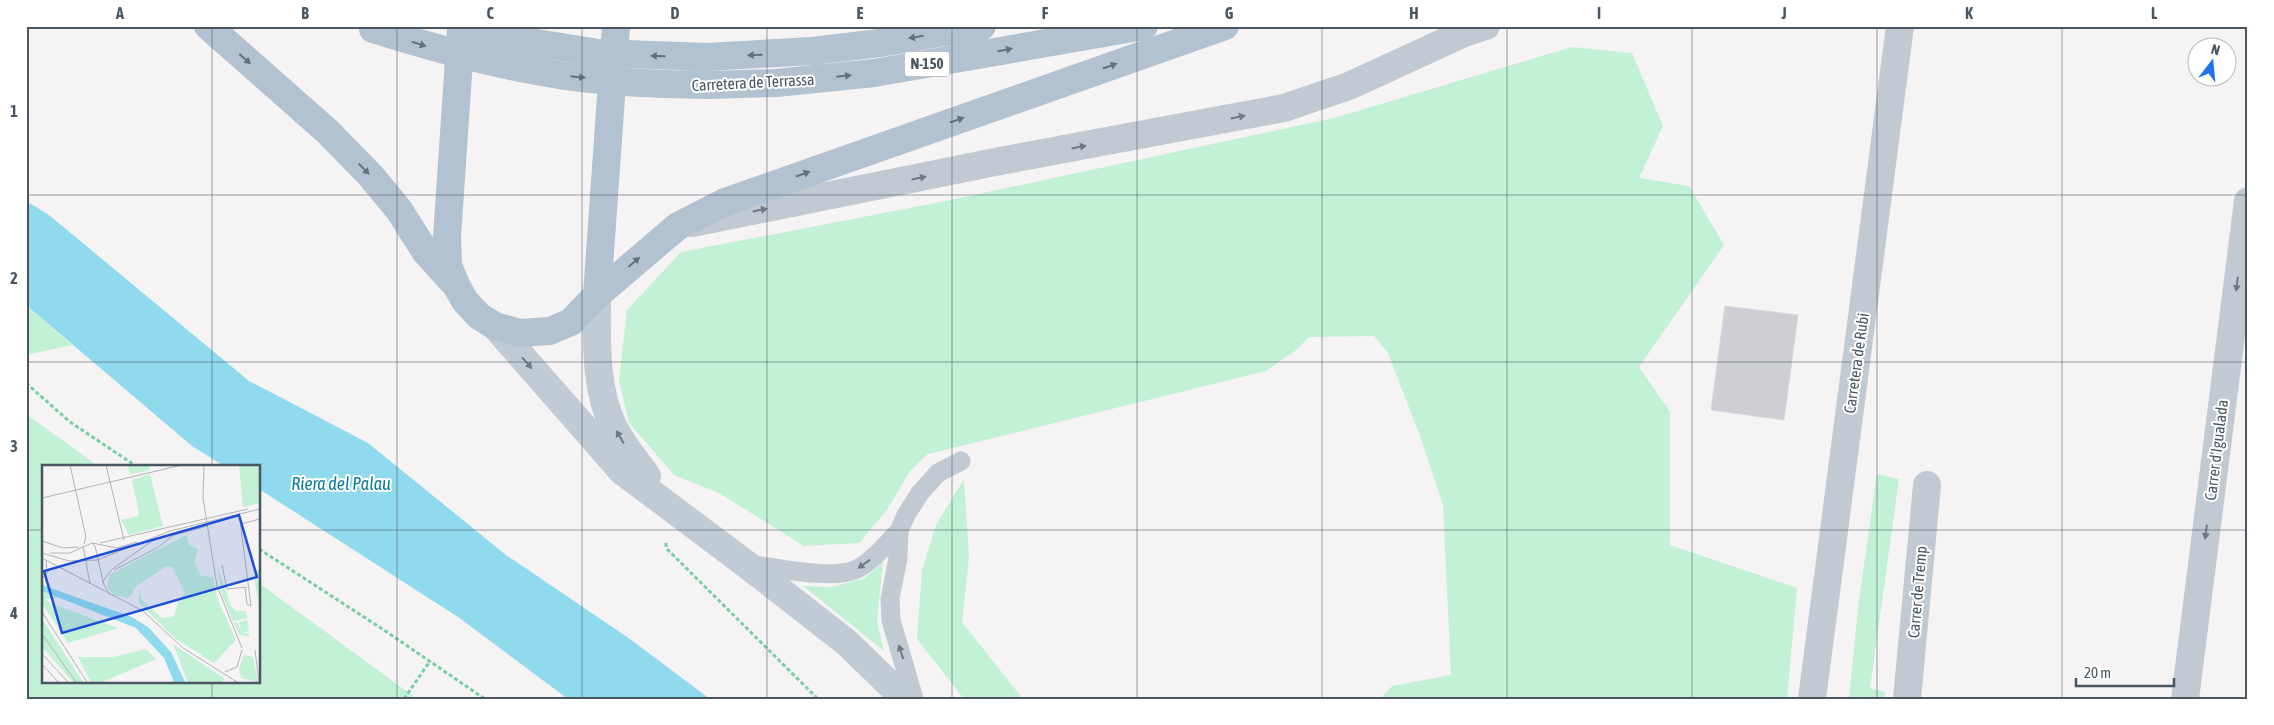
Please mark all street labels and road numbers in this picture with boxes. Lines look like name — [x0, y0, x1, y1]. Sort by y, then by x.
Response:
road number: N-150 — [904, 52, 950, 76]
street label: Carretera de Terrassa — [691, 70, 815, 94]
street label: Carretera de Rubi — [1840, 312, 1872, 414]
street label: Carrer d'Igualada — [2201, 399, 2232, 501]
street label: Carrer de Tremp — [1904, 545, 1931, 639]

